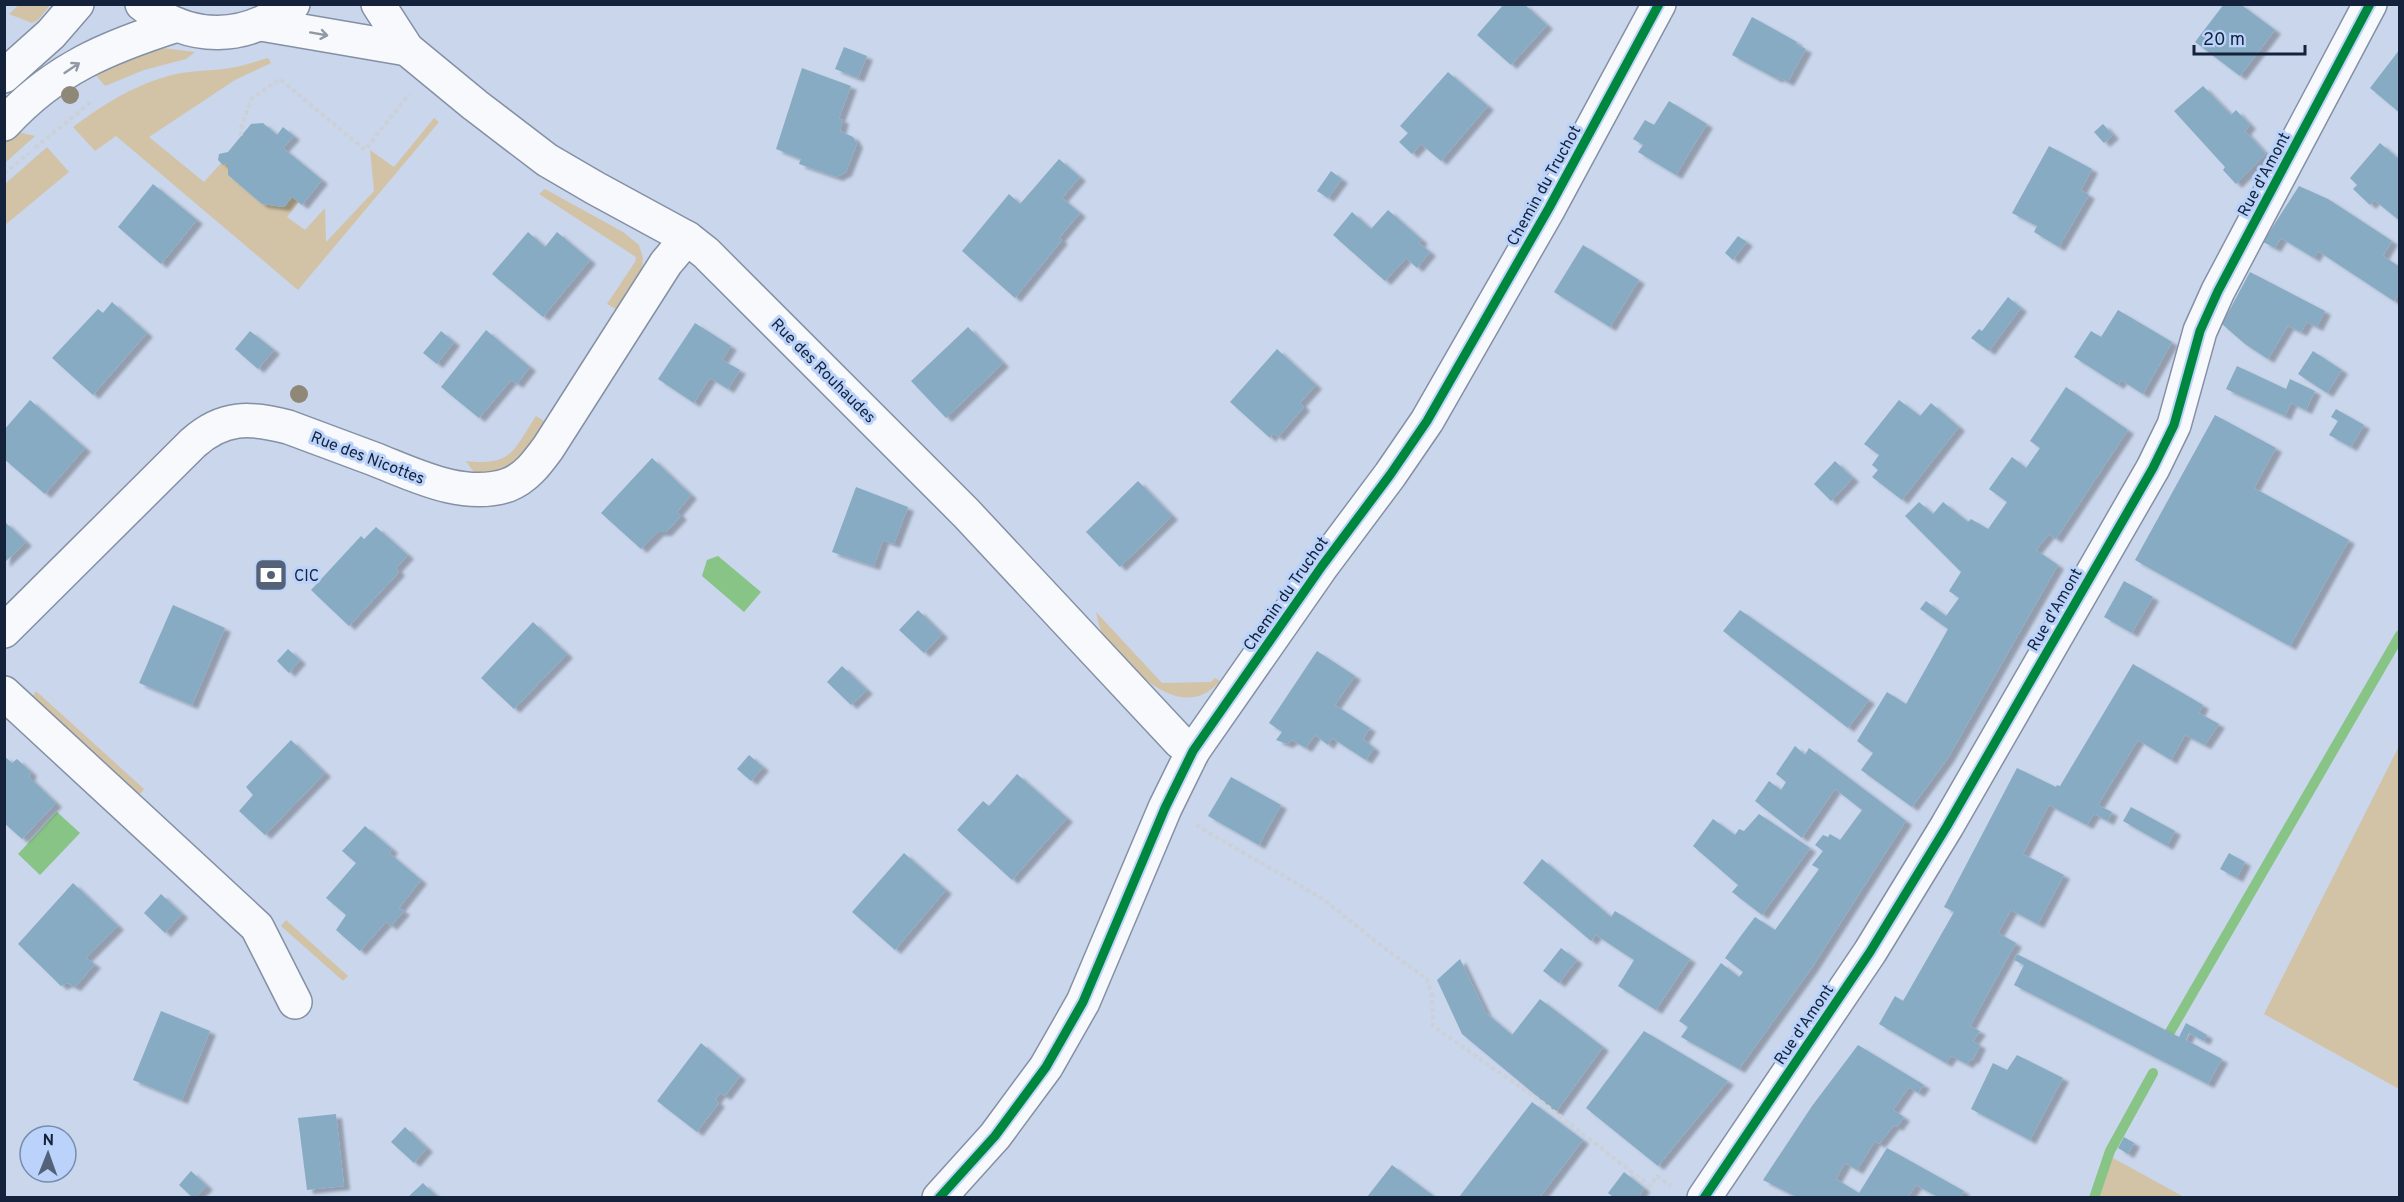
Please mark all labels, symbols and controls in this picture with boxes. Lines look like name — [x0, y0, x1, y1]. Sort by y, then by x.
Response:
scale bar — [2194, 18, 2305, 56]
one-way arrow — [309, 29, 328, 40]
text: 20 m — [2203, 29, 2245, 52]
one-way arrow — [63, 62, 79, 74]
street label: Chemin du Truchot — [1503, 122, 1586, 250]
street label: Rue d'Amont — [2234, 129, 2295, 220]
street label: Rue des Rouhaudes — [766, 315, 879, 428]
street label: Rue des Nicottes — [308, 428, 427, 490]
street label: Chemin du Truchot — [1240, 533, 1334, 655]
bank icon: CIC — [253, 557, 289, 593]
street label: Rue d'Amont — [2024, 565, 2088, 655]
place label: CIC — [294, 567, 319, 587]
street label: Rue d'Amont — [1771, 981, 1839, 1069]
north arrow — [18, 1124, 78, 1184]
text: N — [42, 1131, 54, 1151]

